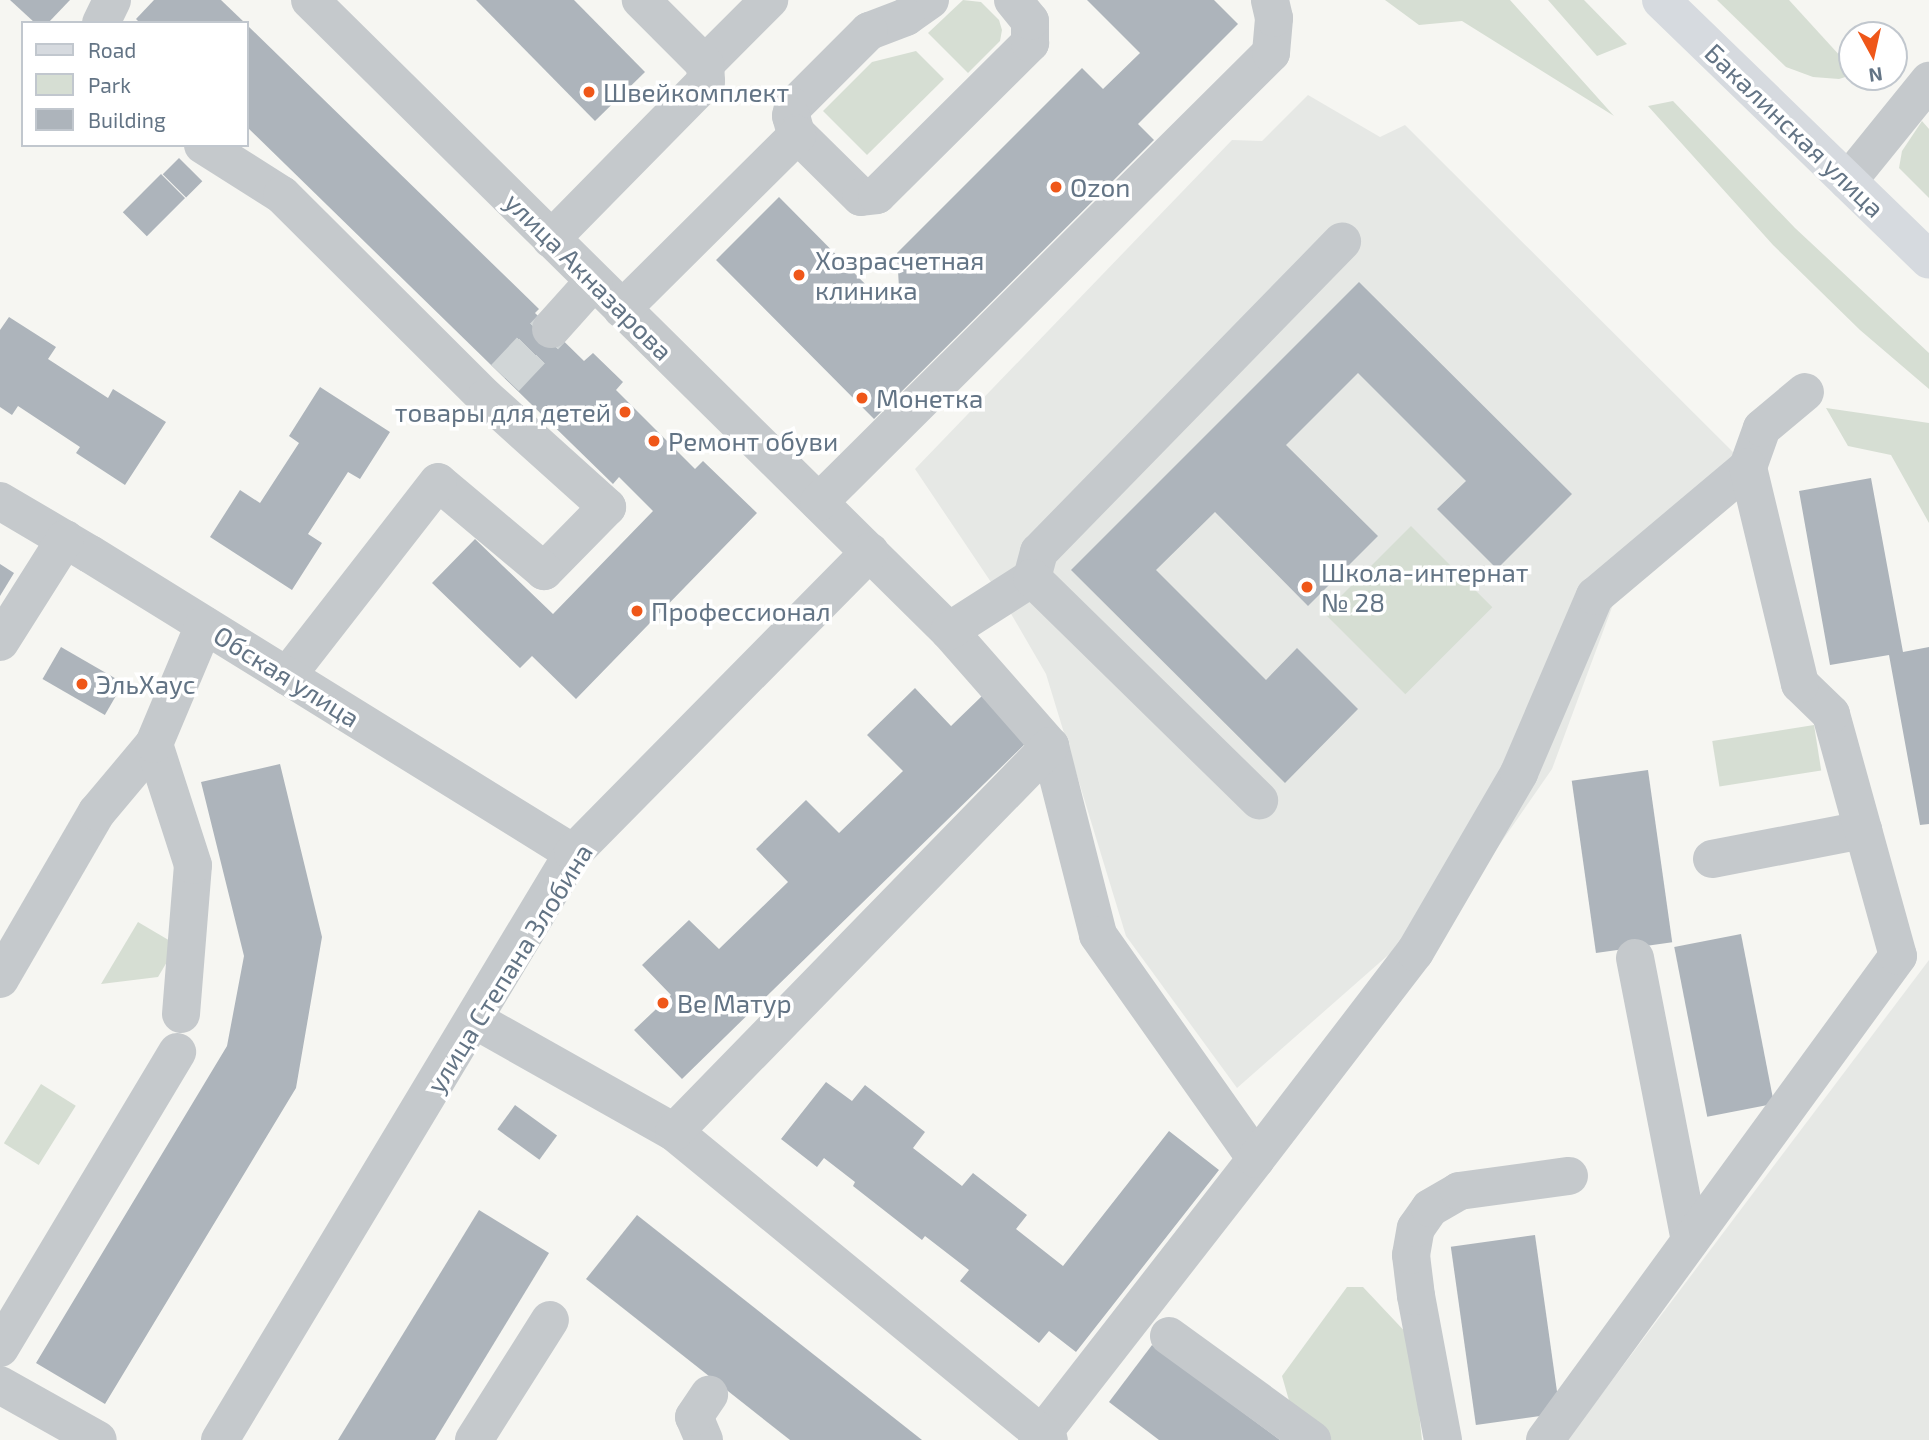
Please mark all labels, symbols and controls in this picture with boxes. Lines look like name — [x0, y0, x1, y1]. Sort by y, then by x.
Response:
legend — [21, 21, 248, 147]
north arrow — [1838, 21, 1908, 91]
text: Road — [88, 37, 136, 62]
street label: Бакалинская улица — [1699, 37, 1891, 223]
text: N — [1867, 63, 1884, 88]
text: Park — [88, 72, 131, 97]
place label: Швейкомплект — [603, 76, 789, 108]
marker: Швейкомплект — [581, 84, 597, 100]
text: Building — [88, 107, 166, 132]
place label: Ozon — [1070, 171, 1130, 203]
marker: Ozon — [1048, 179, 1064, 195]
street label: улица Акназарова — [499, 186, 679, 366]
place label: Хозрасчетная клиника — [815, 244, 984, 306]
marker: Хозрасчетная клиника — [789, 265, 809, 285]
place label: Монетка — [876, 382, 983, 414]
marker: Монетка — [854, 390, 870, 406]
place label: товары для детей — [395, 396, 611, 428]
marker: товары для детей — [617, 404, 633, 420]
place label: Ремонт обуви — [668, 425, 838, 457]
marker: Ремонт обуви — [646, 433, 662, 449]
place label: Школа-интернат № 28 — [1321, 556, 1529, 618]
marker: Школа-интернат № 28 — [1299, 579, 1315, 595]
place label: Профессионал — [651, 595, 831, 627]
marker: Профессионал — [629, 603, 645, 619]
street label: Обская улица — [208, 619, 366, 733]
place label: ЭльХаус — [96, 668, 196, 700]
marker: ЭльХаус — [74, 676, 90, 692]
street label: улица Степана Злобина — [420, 838, 598, 1098]
place label: Be Матур — [677, 987, 792, 1019]
marker: Be Матур — [655, 995, 671, 1011]

